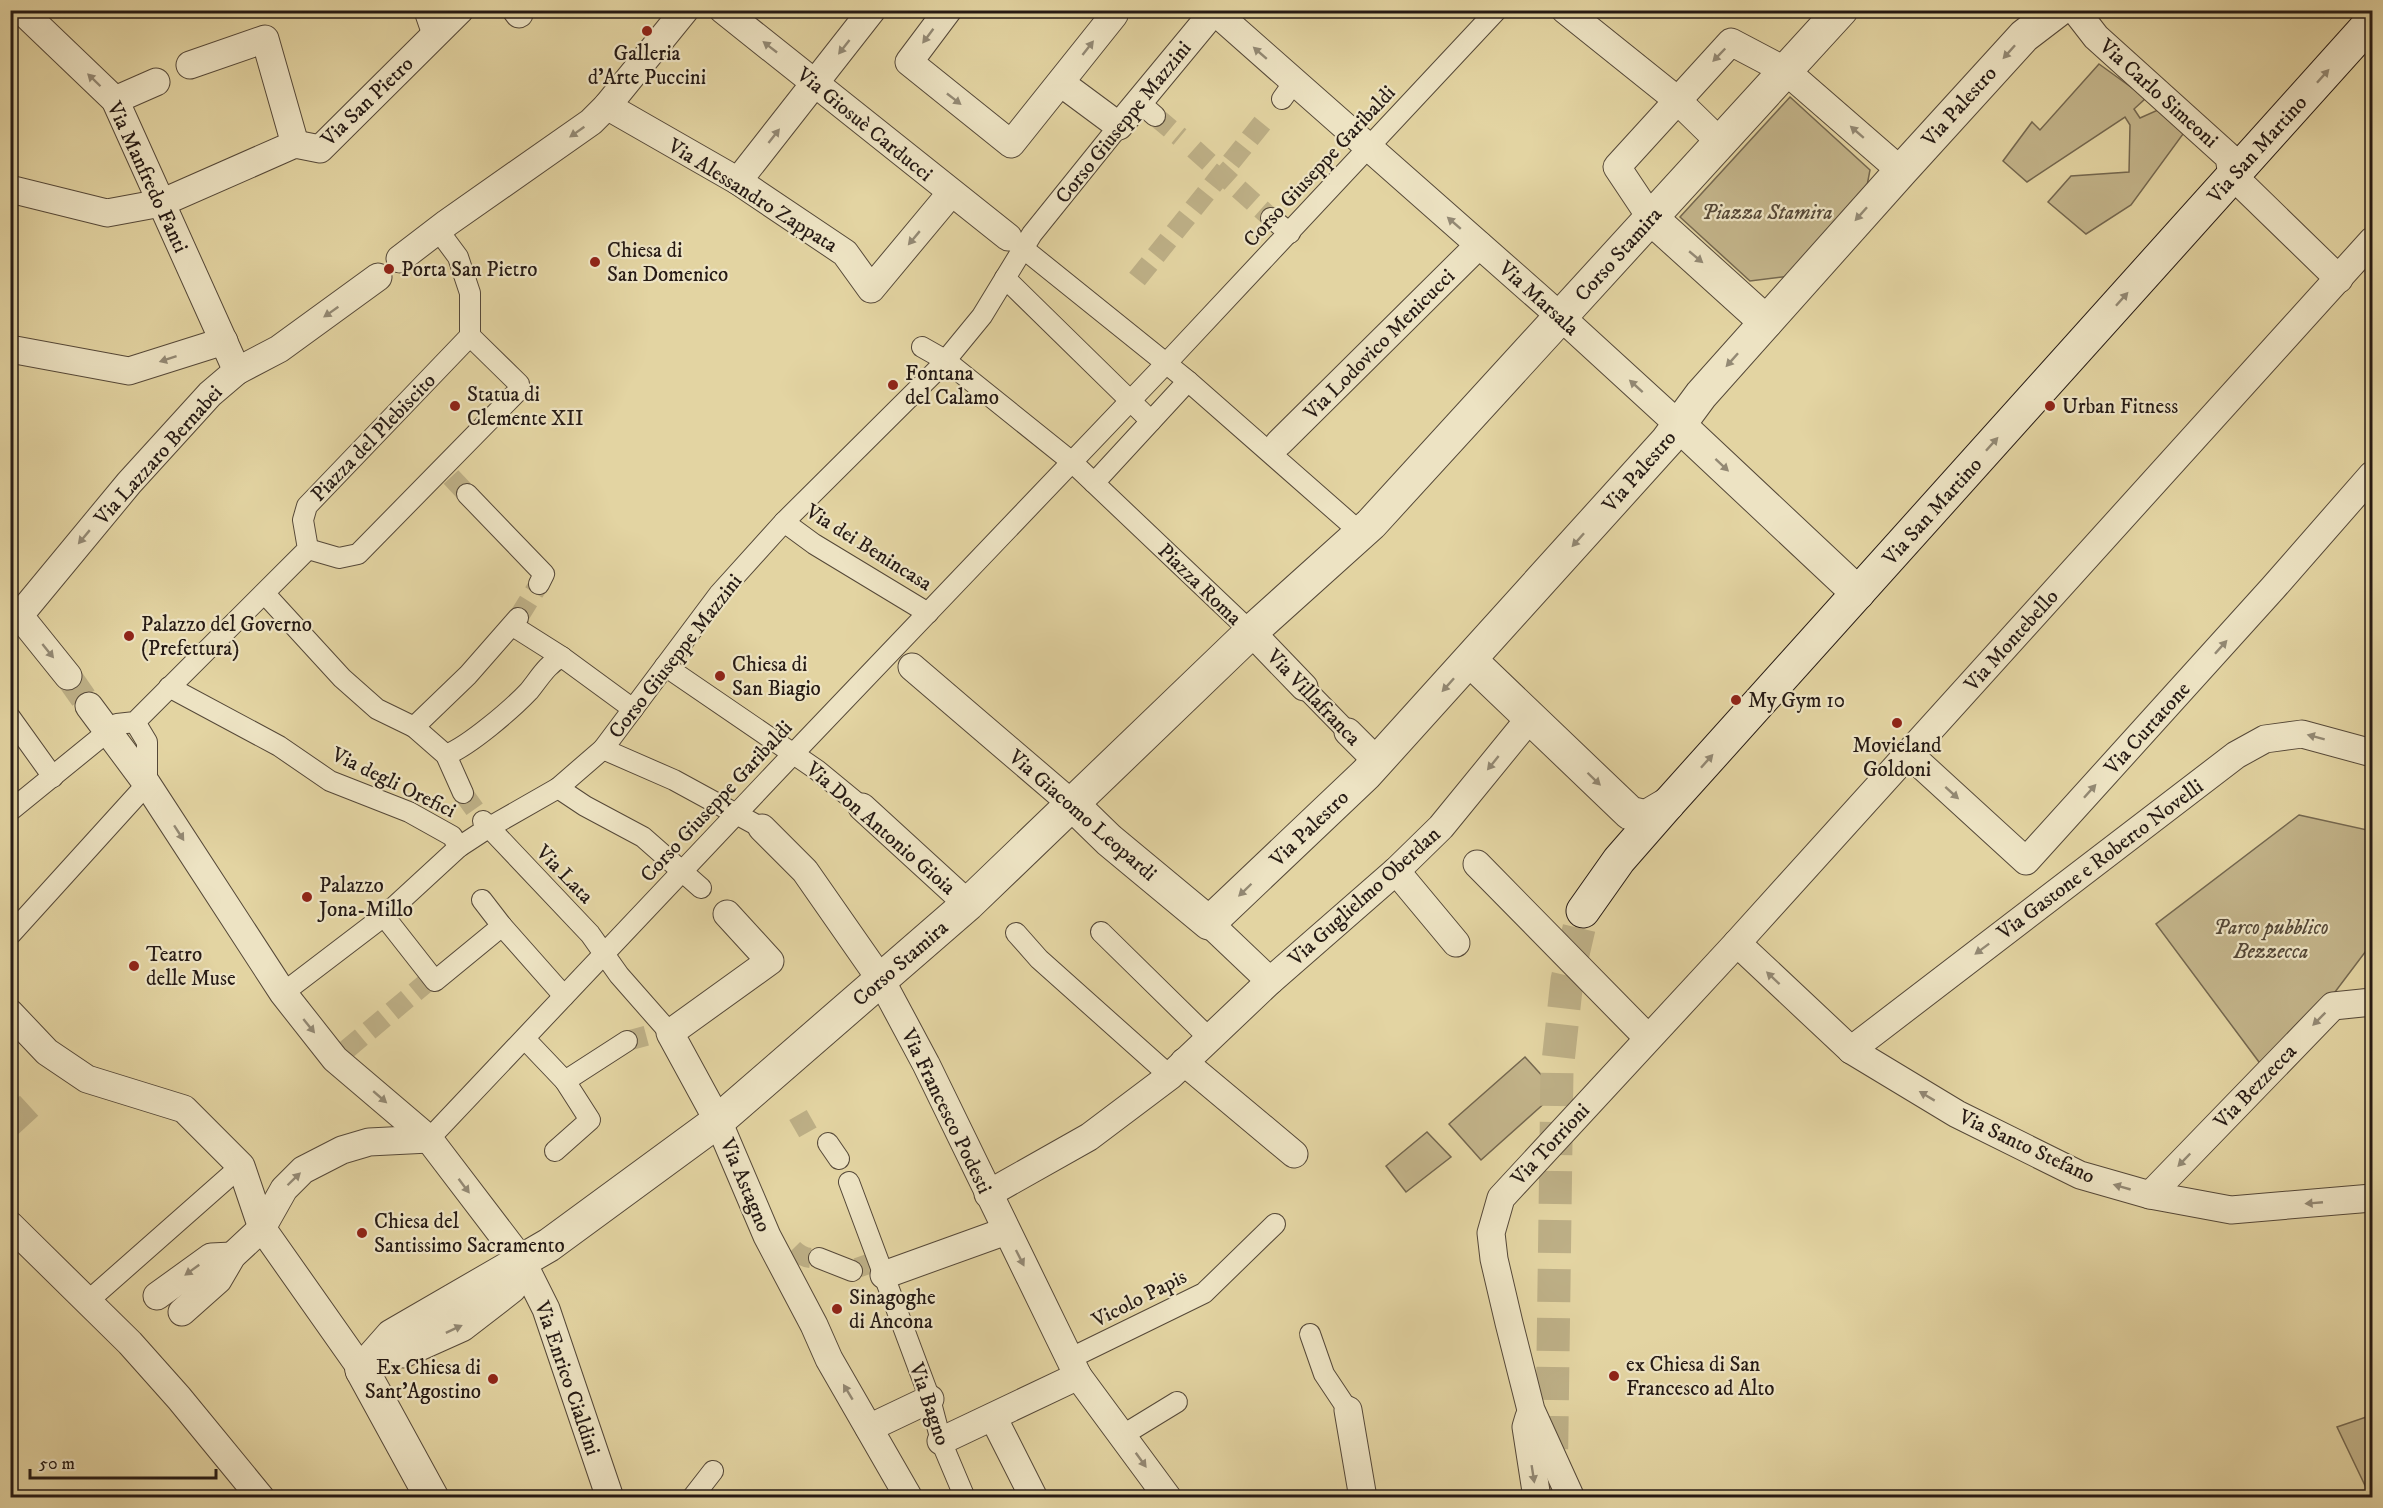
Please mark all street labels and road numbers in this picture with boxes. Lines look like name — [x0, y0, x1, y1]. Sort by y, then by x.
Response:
street label: Via Carlo Simeoni — [2093, 33, 2223, 154]
street label: Corso Giuseppe Mazzini — [1050, 36, 1197, 209]
street label: Via San Pietro — [315, 51, 419, 153]
street label: Via Giosuè Carducci — [790, 61, 938, 188]
street label: Via Palestro — [1916, 61, 2003, 153]
street label: Corso Giuseppe Garibaldi — [1238, 80, 1401, 253]
street label: Via San Martino — [2202, 90, 2313, 210]
street label: Via Manfredo Fanti — [100, 97, 193, 257]
street label: Via Alessandro Zappata — [662, 133, 842, 259]
street label: Corso Stamira — [1570, 202, 1668, 307]
street label: Via Marsala — [1492, 255, 1584, 342]
street label: Via Lodovico Menicucci — [1298, 264, 1461, 426]
street label: Piazza del Plebiscito — [306, 368, 442, 507]
street label: Via Lazzaro Bernabei — [88, 380, 228, 532]
street label: Via Palestro — [1597, 425, 1682, 519]
street label: Via San Martino — [1877, 452, 1988, 572]
street label: Via dei Benincasa — [800, 498, 937, 597]
street label: Piazza Roma — [1152, 538, 1247, 631]
street label: Corso Giuseppe Mazzini — [603, 569, 748, 744]
street label: Via Montebello — [1958, 584, 2064, 698]
street label: Via Villafranca — [1260, 643, 1366, 752]
street label: Via Curtatone — [2099, 677, 2196, 781]
street label: Corso Giuseppe Garibaldi — [635, 715, 798, 888]
street label: Via degli Orefici — [326, 741, 460, 824]
street label: Via Giacomo Leopardi — [1002, 744, 1162, 887]
street label: Via Don Antonio Gioia — [799, 756, 961, 901]
street label: Via Gastone e Roberto Novelli — [1992, 774, 2209, 946]
street label: Via Palestro — [1264, 785, 1355, 873]
street label: Via Guglielmo Oberdan — [1283, 822, 1446, 973]
street label: Via Lata — [529, 839, 599, 910]
street label: Corso Stamira — [848, 915, 954, 1012]
street label: Via Francesco Podesti — [894, 1024, 997, 1198]
street label: Via Bezzecca — [2208, 1039, 2303, 1135]
street label: Via Torrioni — [1505, 1098, 1596, 1192]
street label: Via Santo Stefano — [1953, 1104, 2099, 1190]
street label: Via Astagno — [713, 1134, 776, 1236]
street label: Vicolo Papis — [1087, 1264, 1191, 1334]
street label: Via Enrico Cialdini — [528, 1297, 606, 1459]
street label: Via Bagno — [903, 1359, 955, 1449]

